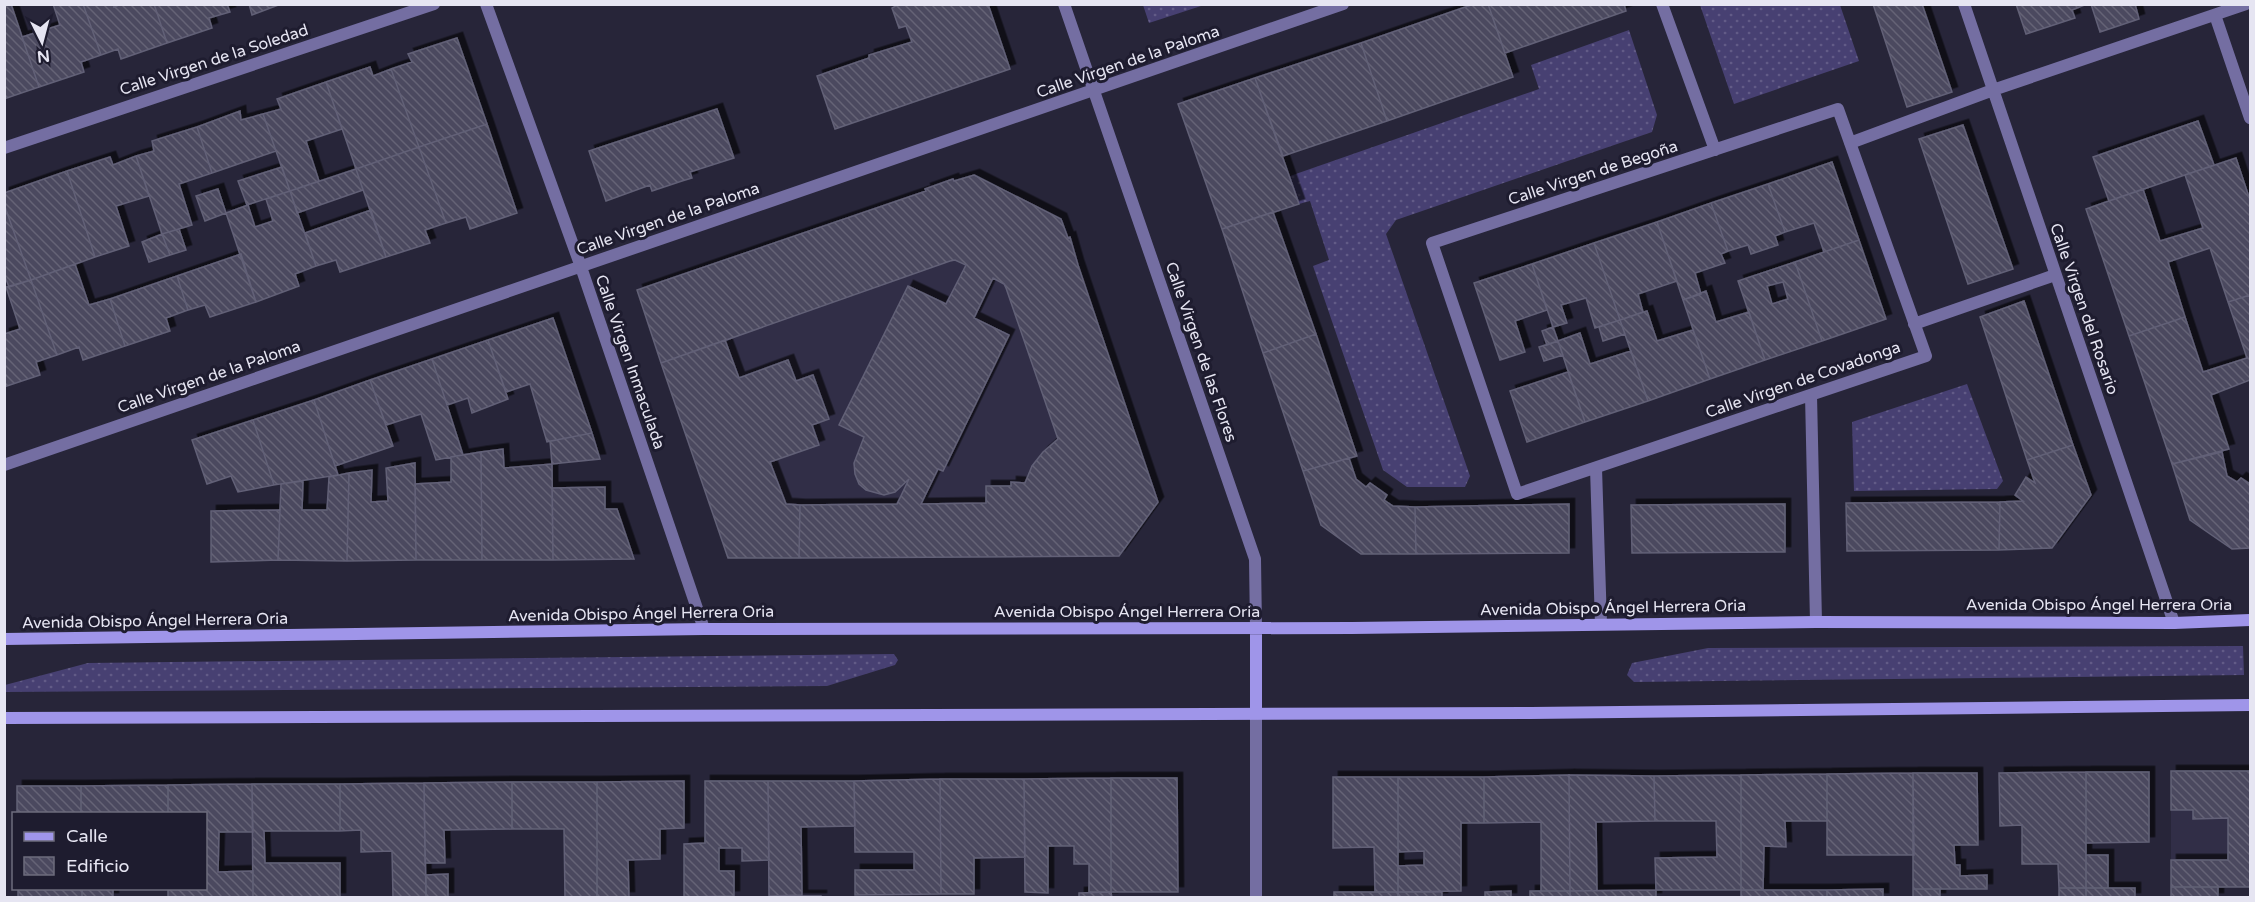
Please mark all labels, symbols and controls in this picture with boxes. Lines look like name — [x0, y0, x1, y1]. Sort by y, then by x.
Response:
north arrow — [12, 12, 72, 72]
street label: Calle Virgen de la Soledad — [117, 20, 311, 100]
street label: Calle Virgen de la Paloma — [1034, 21, 1222, 103]
text: N — [36, 45, 51, 67]
street label: Calle Virgen de Begoña — [1506, 136, 1680, 210]
street label: Calle Virgen de la Paloma — [574, 178, 762, 260]
street label: Calle Virgen del Rosario — [2045, 221, 2123, 397]
street label: Calle Virgen de las Flores — [1161, 259, 1241, 445]
street label: Calle Virgen Inmaculada — [591, 272, 669, 452]
street label: Calle Virgen de la Paloma — [115, 336, 303, 418]
street label: Calle Virgen de Covadonga — [1703, 337, 1903, 423]
street label: Avenida Obispo Ángel Herrera Oria — [1966, 595, 2232, 615]
street label: Avenida Obispo Ángel Herrera Oria — [1480, 596, 1746, 620]
street label: Avenida Obispo Ángel Herrera Oria — [508, 602, 774, 626]
street label: Avenida Obispo Ángel Herrera Oria — [994, 602, 1260, 622]
street label: Avenida Obispo Ángel Herrera Oria — [22, 609, 288, 633]
legend — [12, 812, 207, 890]
text: Calle — [66, 825, 108, 847]
text: Edificio — [66, 855, 130, 877]

